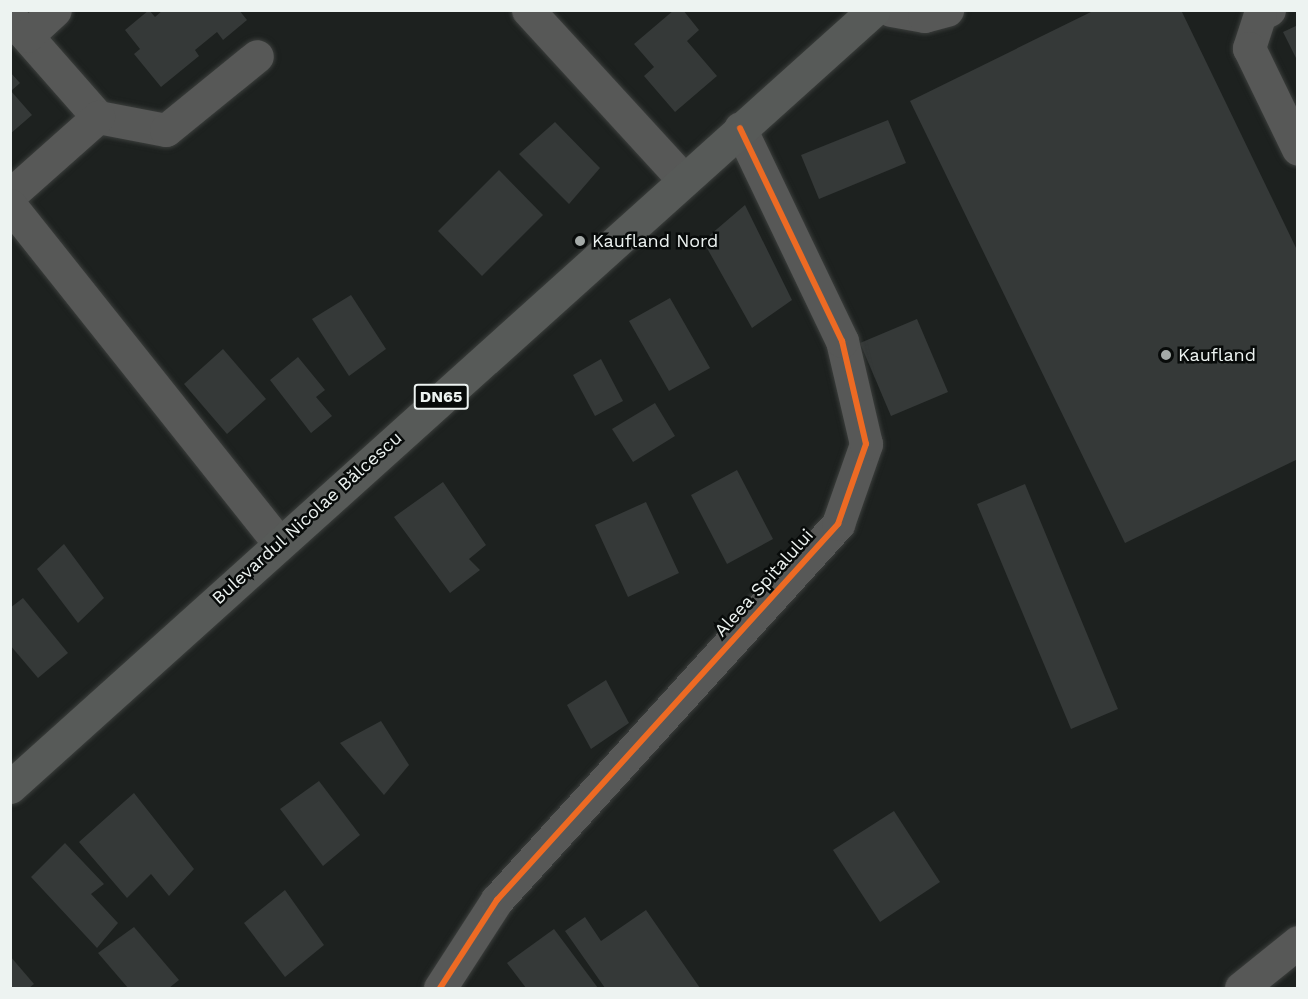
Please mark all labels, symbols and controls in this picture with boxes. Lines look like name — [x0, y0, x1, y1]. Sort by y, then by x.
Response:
place label: Kaufland Nord — [592, 230, 718, 252]
marker: Kaufland Nord — [573, 234, 587, 248]
place label: Kaufland — [1178, 344, 1256, 366]
marker: Kaufland — [1159, 348, 1173, 362]
road number: DN65 — [412, 384, 470, 410]
street label: Bulevardul Nicolae Bălcescu — [207, 427, 407, 609]
street label: Aleea Spitalului — [710, 525, 818, 641]

